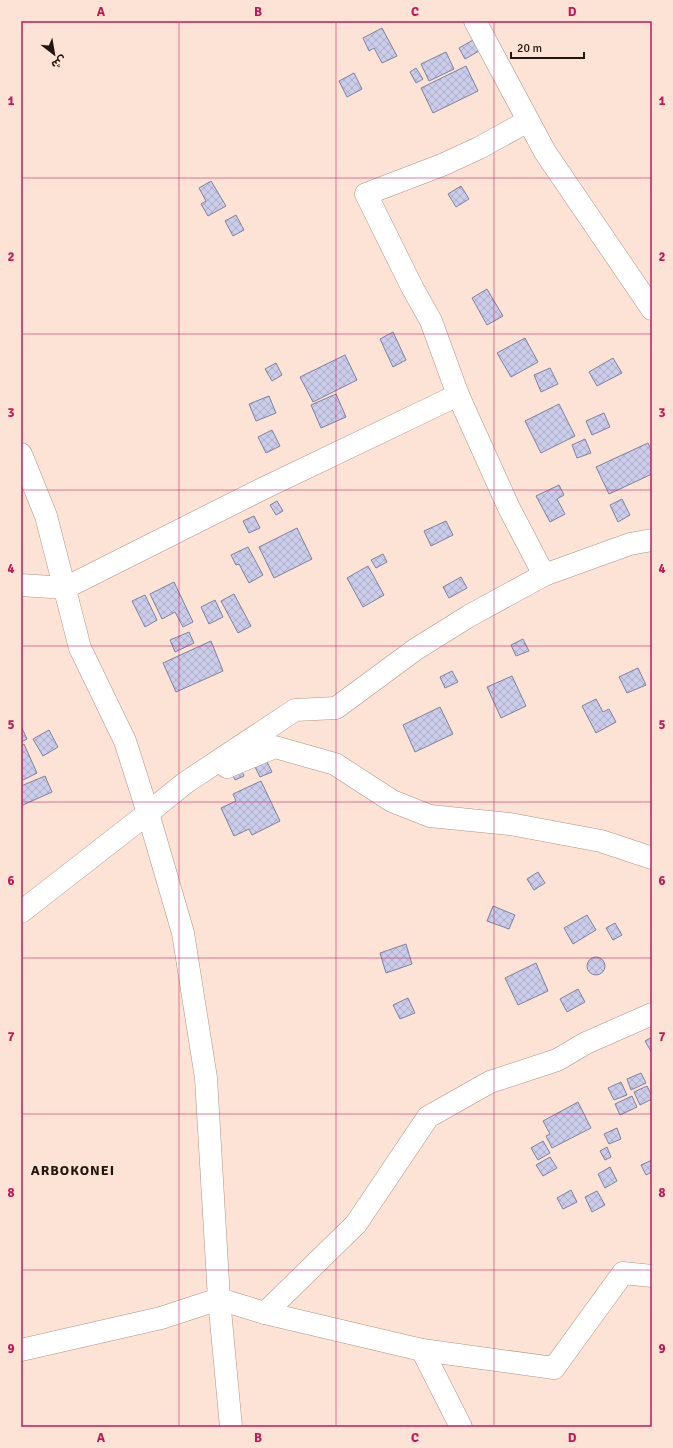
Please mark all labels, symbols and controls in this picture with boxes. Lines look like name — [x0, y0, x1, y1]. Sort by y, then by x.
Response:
text: A — [97, 4, 106, 20]
text: B — [254, 4, 262, 20]
text: C — [411, 4, 419, 20]
text: D — [568, 4, 577, 20]
north arrow — [34, 34, 74, 74]
scale bar — [511, 34, 584, 60]
text: 20 m — [517, 41, 542, 56]
text: ش — [49, 53, 69, 72]
text: 1 — [7, 93, 15, 109]
text: 1 — [658, 93, 666, 109]
text: 2 — [7, 249, 15, 265]
text: 2 — [658, 249, 666, 265]
text: 3 — [7, 405, 15, 421]
text: 3 — [658, 405, 666, 421]
text: 4 — [7, 561, 15, 577]
text: 4 — [658, 561, 666, 577]
text: 5 — [7, 717, 15, 733]
text: 5 — [658, 717, 666, 733]
text: 6 — [7, 873, 15, 889]
text: 6 — [658, 873, 666, 889]
text: 7 — [7, 1029, 15, 1045]
text: 7 — [658, 1029, 666, 1045]
district label: ARBOKONEI — [31, 1162, 115, 1179]
text: 8 — [7, 1185, 15, 1201]
text: 8 — [658, 1185, 666, 1201]
text: 9 — [7, 1341, 15, 1357]
text: 9 — [658, 1341, 666, 1357]
text: A — [97, 1430, 106, 1446]
text: B — [254, 1430, 262, 1446]
text: C — [411, 1430, 419, 1446]
text: D — [568, 1430, 577, 1446]

